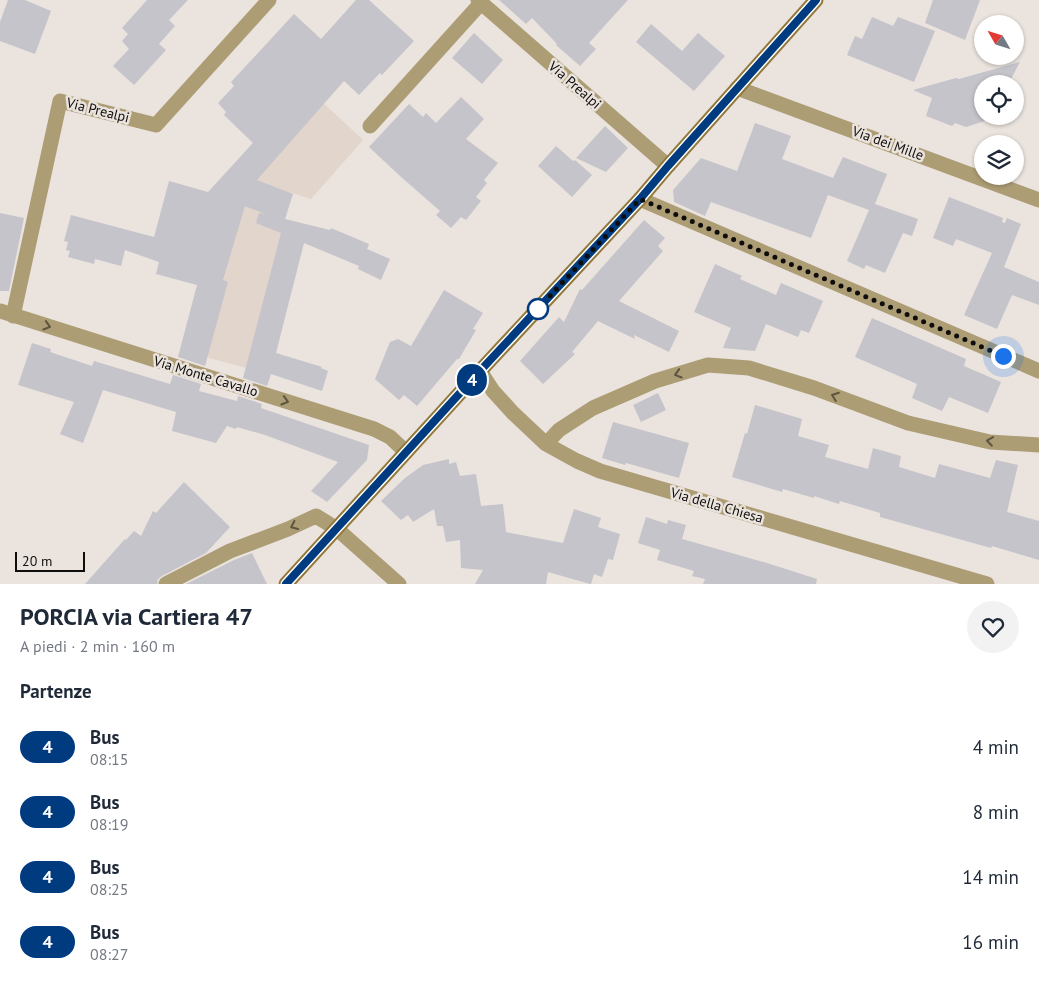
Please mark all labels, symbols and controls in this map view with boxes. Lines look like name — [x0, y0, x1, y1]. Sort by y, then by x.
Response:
north arrow — [974, 15, 1024, 65]
map controls — [974, 15, 1024, 185]
street label: Via Prealpi — [544, 57, 605, 113]
button: locate — [974, 75, 1024, 125]
street label: Via Prealpi — [64, 93, 131, 126]
street label: Via dei Mille — [849, 121, 926, 164]
button: layers — [974, 135, 1024, 185]
unlabelled marker — [527, 298, 549, 320]
one-way arrow — [42, 320, 50, 330]
your location — [991, 344, 1016, 369]
street label: Via Monte Cavallo — [151, 351, 260, 400]
line badge: 4 — [456, 364, 488, 396]
text: 4 — [467, 368, 477, 391]
one-way arrow — [674, 368, 683, 378]
one-way arrow — [831, 392, 840, 402]
one-way arrow — [280, 395, 289, 405]
one-way arrow — [986, 437, 995, 447]
street label: Via della Chiesa — [668, 483, 765, 527]
one-way arrow — [290, 520, 299, 530]
scale bar — [15, 549, 85, 572]
text: 20 m — [22, 552, 52, 570]
text: PORCIA via Cartiera 47 — [20, 601, 253, 632]
button: heart — [967, 601, 1019, 653]
text: A piedi · 2 min · 160 m — [20, 636, 175, 656]
text: Partenze — [20, 679, 92, 703]
text: Bus — [90, 725, 119, 749]
text: 4 — [42, 735, 53, 758]
text: 4 min — [973, 735, 1019, 759]
text: 08:15 — [90, 749, 128, 769]
text: Bus — [90, 790, 119, 814]
text: 4 — [42, 800, 53, 823]
text: 8 min — [973, 800, 1019, 824]
text: 08:19 — [90, 814, 128, 834]
text: Bus — [90, 855, 119, 879]
text: 4 — [42, 865, 53, 888]
text: 14 min — [962, 865, 1019, 889]
text: 08:25 — [90, 879, 128, 899]
text: Bus — [90, 920, 119, 944]
text: 4 — [42, 930, 53, 953]
text: 16 min — [962, 930, 1019, 954]
text: 08:27 — [90, 944, 128, 964]

